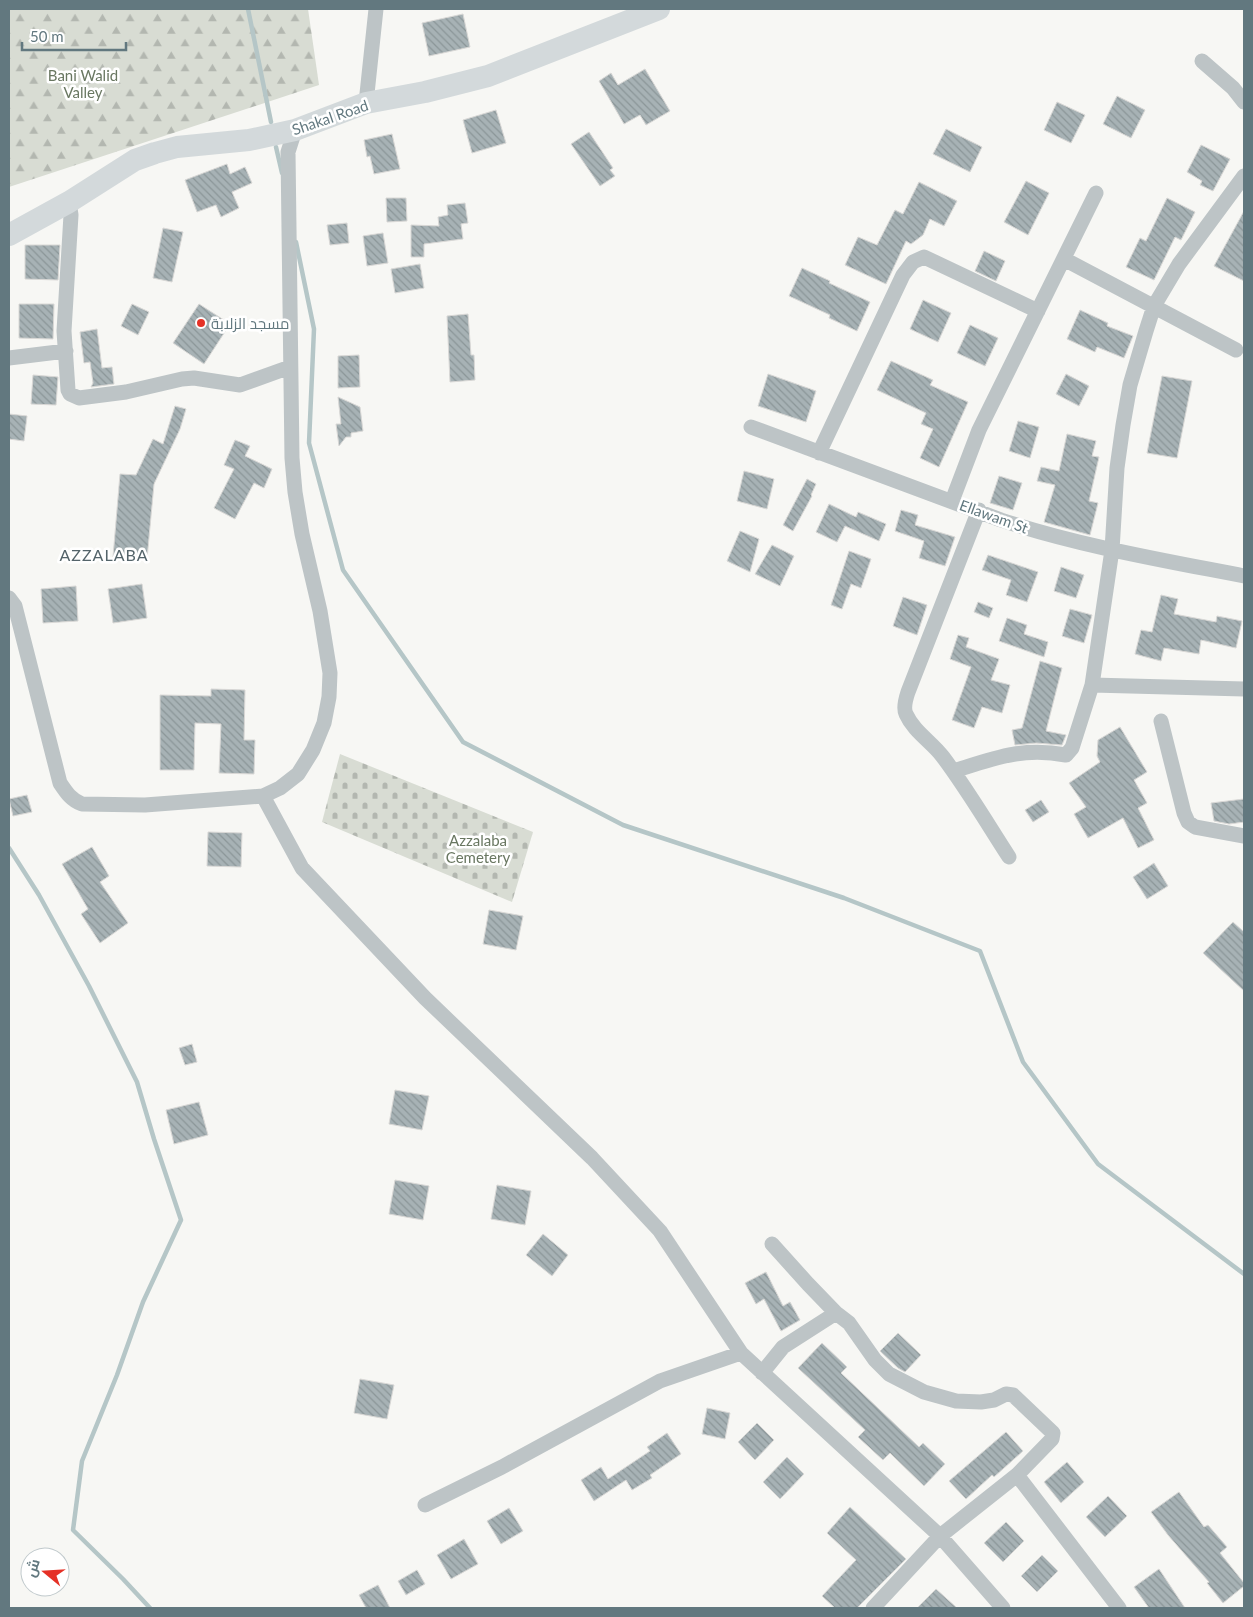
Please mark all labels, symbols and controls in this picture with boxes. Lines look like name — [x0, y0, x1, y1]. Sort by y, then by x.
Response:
scale bar — [22, 20, 126, 52]
text: 50 m — [30, 27, 64, 45]
park label: Bani Walid Valley — [48, 66, 118, 101]
street label: Shakal Road — [289, 96, 371, 138]
place label: مسجد الزلابة — [211, 314, 289, 333]
marker: مسجد الزلابة — [195, 317, 207, 329]
street label: Ellawam St — [957, 495, 1031, 537]
district label: AZZALABA — [60, 545, 149, 564]
park label: Azzalaba Cemetery — [446, 831, 510, 866]
north arrow — [20, 1547, 70, 1597]
text: ش — [21, 1557, 44, 1579]

